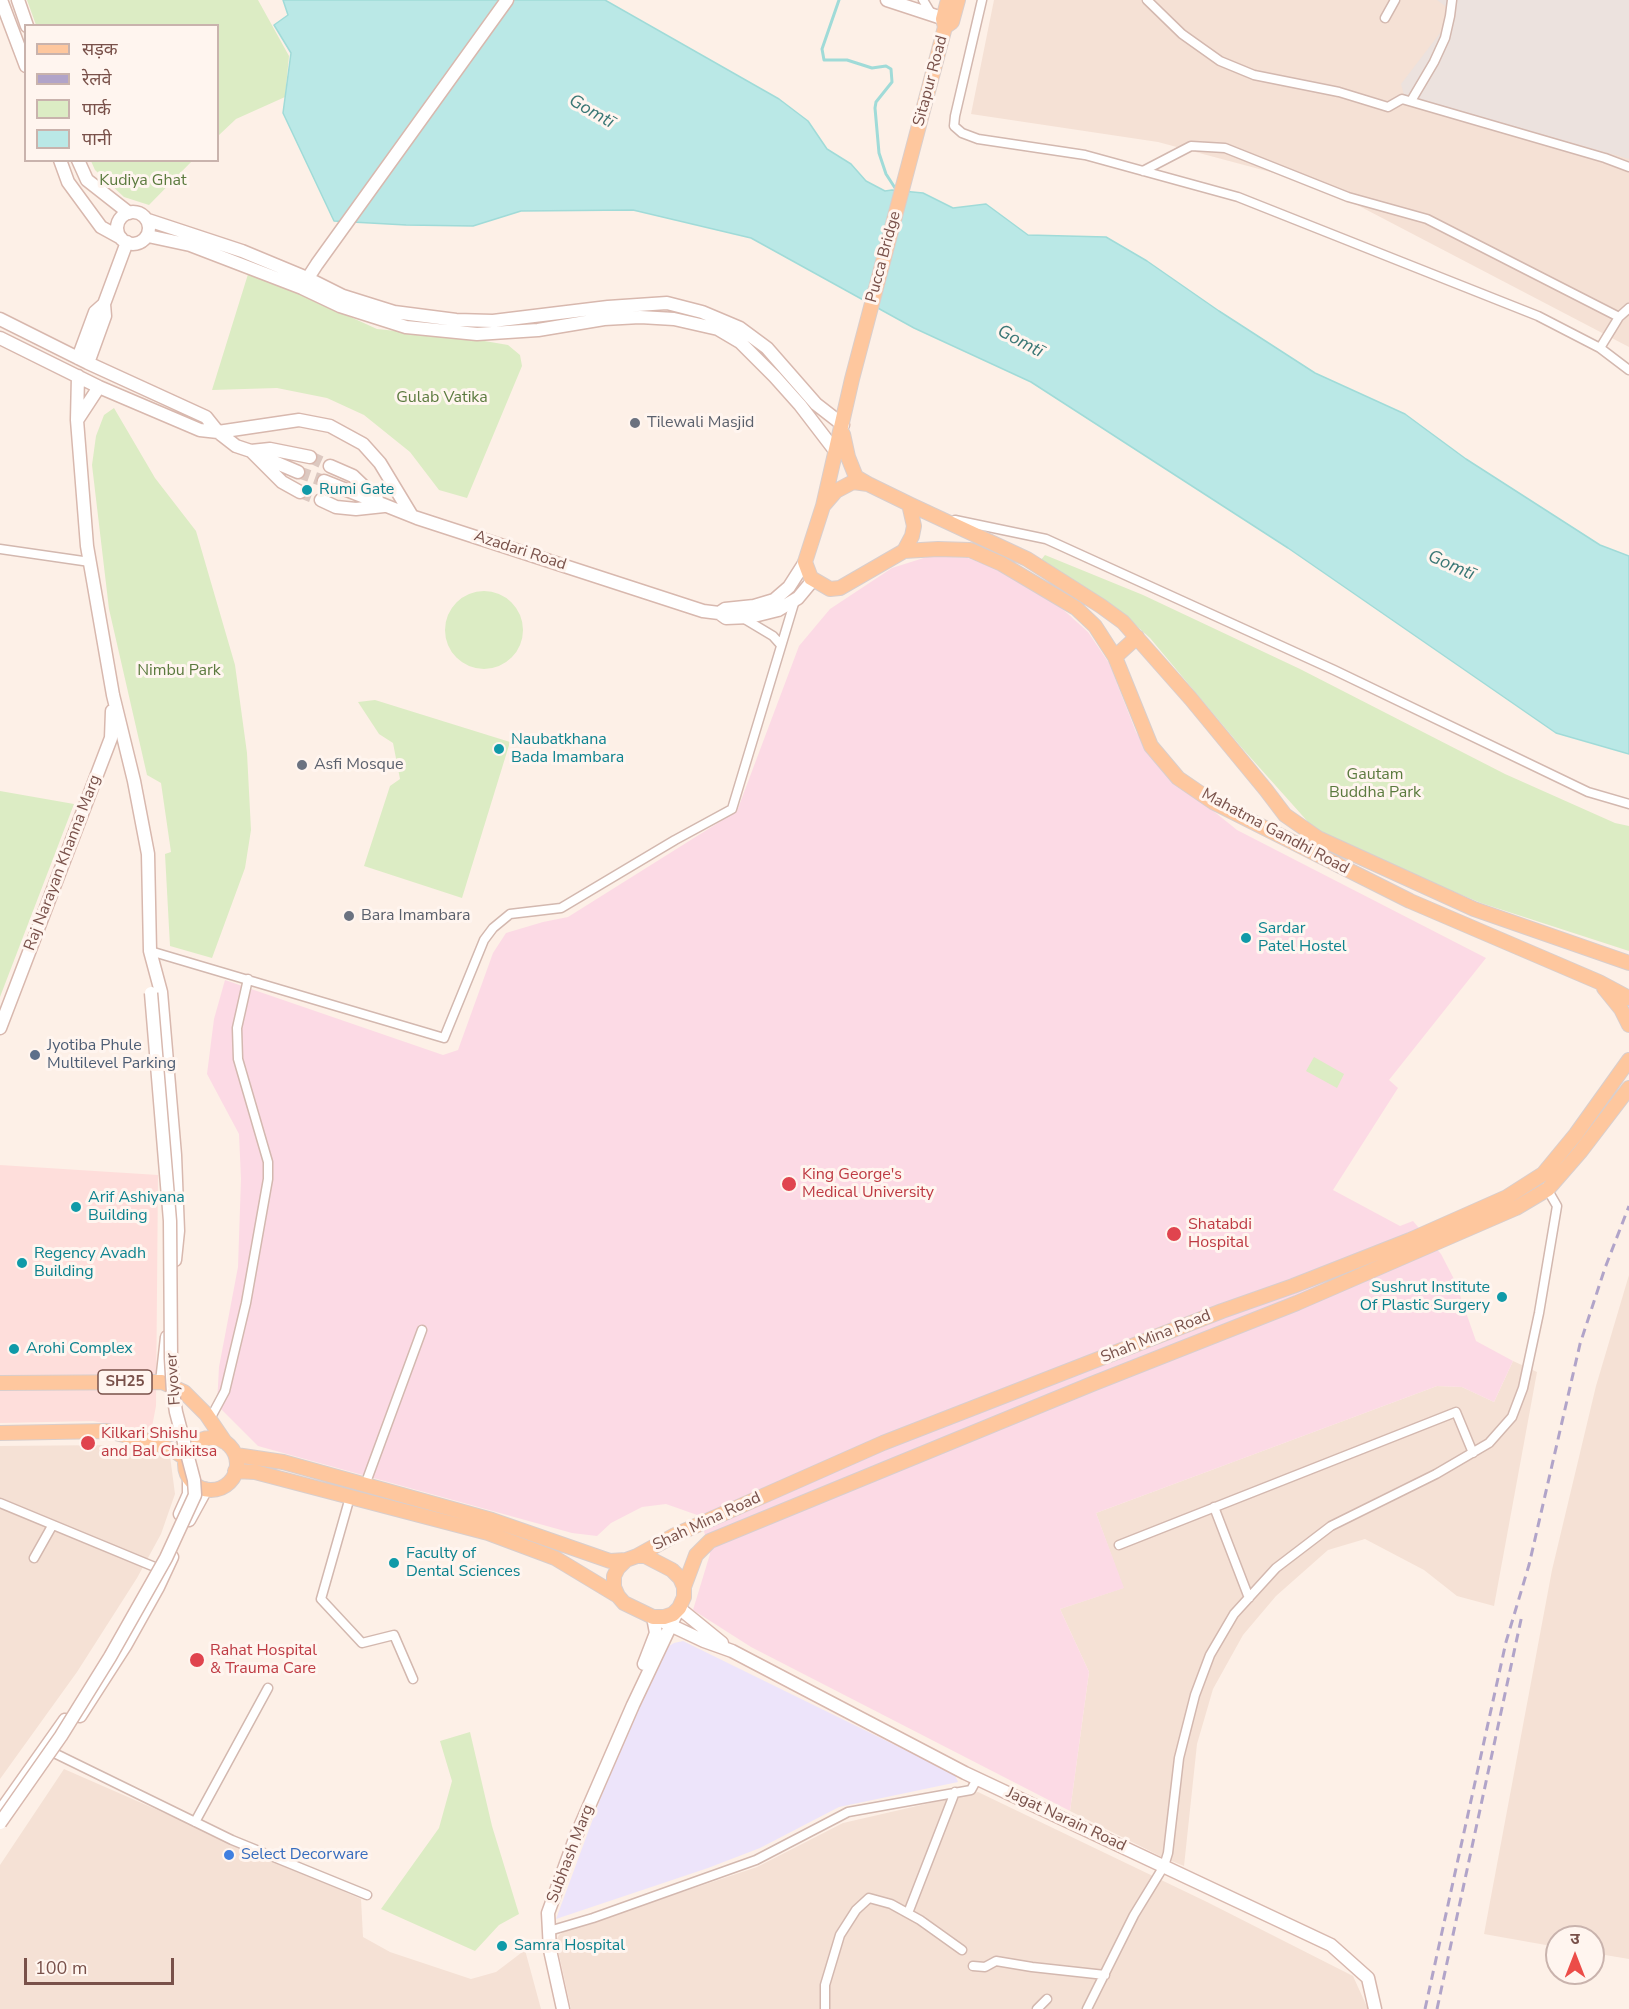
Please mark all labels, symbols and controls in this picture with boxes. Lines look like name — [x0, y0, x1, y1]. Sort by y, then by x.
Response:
legend — [24, 24, 219, 162]
street label: Sitapur Road — [910, 34, 952, 128]
text: सड़क — [82, 37, 118, 61]
text: रेलवे — [82, 67, 112, 91]
water label: Gomtī — [564, 90, 618, 134]
text: पार्क — [82, 97, 111, 121]
text: पानी — [82, 127, 112, 151]
park label: Kudiya Ghat — [99, 171, 187, 191]
street label: Pucca Bridge — [863, 209, 905, 305]
water label: Gomtī — [993, 321, 1047, 363]
park label: Gulab Vatika — [396, 388, 488, 408]
place label: Tilewali Masjid — [647, 413, 754, 433]
marker: Tilewali Masjid — [628, 416, 642, 430]
place label: Rumi Gate — [319, 480, 394, 500]
marker: Rumi Gate — [300, 483, 314, 497]
street label: Azadari Road — [471, 527, 569, 575]
water label: Gomtī — [1424, 546, 1478, 586]
park label: Nimbu Park — [137, 661, 221, 681]
place label: Naubatkhana Bada Imambara — [511, 730, 624, 768]
marker: Naubatkhana Bada Imambara — [492, 742, 506, 756]
place label: Asfi Mosque — [314, 755, 403, 775]
marker: Asfi Mosque — [295, 758, 309, 772]
park label: Gautam Buddha Park — [1329, 765, 1421, 803]
street label: Raj Narayan Khanna Marg — [21, 772, 105, 954]
street label: Mahatma Gandhi Road — [1198, 785, 1352, 879]
place label: Bara Imambara — [361, 906, 470, 926]
marker: Bara Imambara — [342, 909, 356, 923]
place label: Sardar Patel Hostel — [1258, 919, 1347, 957]
marker: Sardar Patel Hostel — [1239, 931, 1253, 945]
place label: Jyotiba Phule Multilevel Parking — [47, 1036, 176, 1074]
marker: Jyotiba Phule Multilevel Parking — [28, 1048, 42, 1062]
place label: King George's Medical University — [802, 1165, 934, 1203]
marker: King George's Medical University — [780, 1175, 798, 1193]
place label: Arif Ashiyana Building — [88, 1188, 185, 1226]
marker: Arif Ashiyana Building — [69, 1200, 83, 1214]
place label: Shatabdi Hospital — [1188, 1215, 1252, 1253]
marker: Shatabdi Hospital — [1165, 1225, 1183, 1243]
place label: Regency Avadh Building — [34, 1244, 146, 1282]
marker: Regency Avadh Building — [15, 1256, 29, 1270]
place label: Sushrut Institute Of Plastic Surgery — [1360, 1278, 1490, 1316]
marker: Sushrut Institute Of Plastic Surgery — [1495, 1290, 1509, 1304]
street label: Shah Mina Road — [1098, 1306, 1214, 1368]
place label: Arohi Complex — [26, 1339, 133, 1359]
marker: Arohi Complex — [7, 1342, 21, 1356]
street label: Flyover — [163, 1352, 185, 1406]
road number: SH25 — [98, 1370, 152, 1394]
place label: Kilkari Shishu and Bal Chikitsa — [101, 1424, 217, 1462]
marker: Kilkari Shishu and Bal Chikitsa — [79, 1434, 97, 1452]
street label: Shah Mina Road — [650, 1489, 764, 1555]
place label: Faculty of Dental Sciences — [406, 1544, 520, 1582]
marker: Faculty of Dental Sciences — [387, 1556, 401, 1570]
place label: Rahat Hospital & Trauma Care — [210, 1641, 317, 1679]
marker: Rahat Hospital & Trauma Care — [188, 1651, 206, 1669]
street label: Jagat Narain Road — [1003, 1784, 1129, 1856]
street label: Subhash Marg — [543, 1802, 599, 1906]
place label: Select Decorware — [241, 1845, 368, 1865]
marker: Select Decorware — [222, 1848, 236, 1862]
north arrow — [1545, 1925, 1605, 1985]
text: उ — [1570, 1928, 1580, 1950]
place label: Samra Hospital — [514, 1936, 625, 1956]
marker: Samra Hospital — [495, 1939, 509, 1953]
scale bar — [27, 1946, 177, 1984]
text: 100 m — [35, 1956, 87, 1980]

